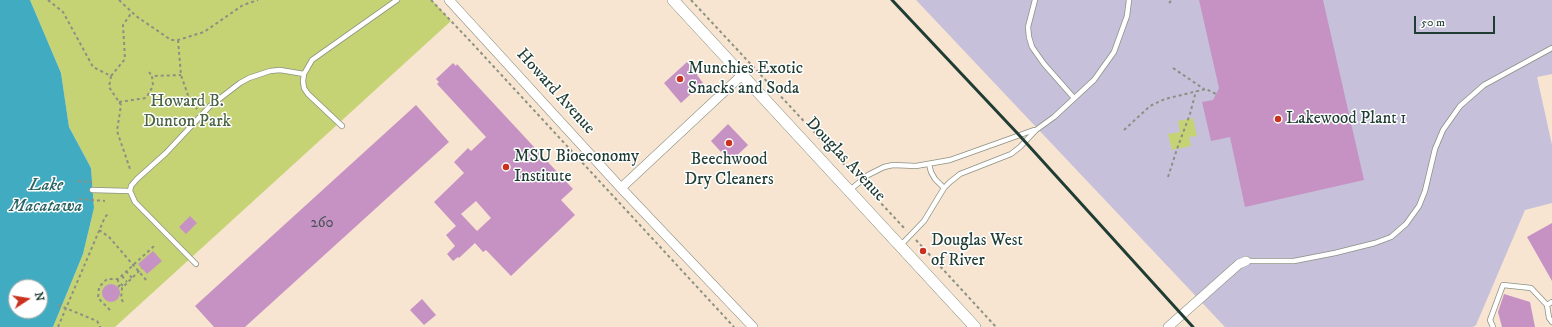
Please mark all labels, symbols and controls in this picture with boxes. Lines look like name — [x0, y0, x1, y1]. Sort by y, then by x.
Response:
scale bar — [1416, 8, 1497, 34]
text: 50 m — [1421, 15, 1445, 30]
street label: Howard Avenue — [511, 45, 599, 139]
place label: Munchies Exotic Snacks and Soda — [688, 59, 803, 99]
marker: Munchies Exotic Snacks and Soda — [675, 74, 685, 84]
park label: Howard B. Dunton Park — [143, 92, 231, 132]
place label: Lakewood Plant 1 — [1286, 109, 1407, 129]
street label: Douglas Avenue — [801, 114, 889, 206]
marker: Lakewood Plant 1 — [1273, 114, 1283, 124]
marker: Beechwood Dry Cleaners — [724, 138, 734, 148]
place label: MSU Bioeconomy Institute — [514, 147, 639, 187]
place label: Beechwood Dry Cleaners — [684, 150, 774, 190]
marker: MSU Bioeconomy Institute — [501, 162, 511, 172]
water label: Lake Macatawa — [10, 175, 82, 218]
house number: 260 — [310, 215, 334, 233]
place label: Douglas West of River — [931, 231, 1023, 271]
marker: Douglas West of River — [918, 246, 928, 256]
north arrow — [8, 279, 48, 319]
text: N — [31, 291, 47, 303]

